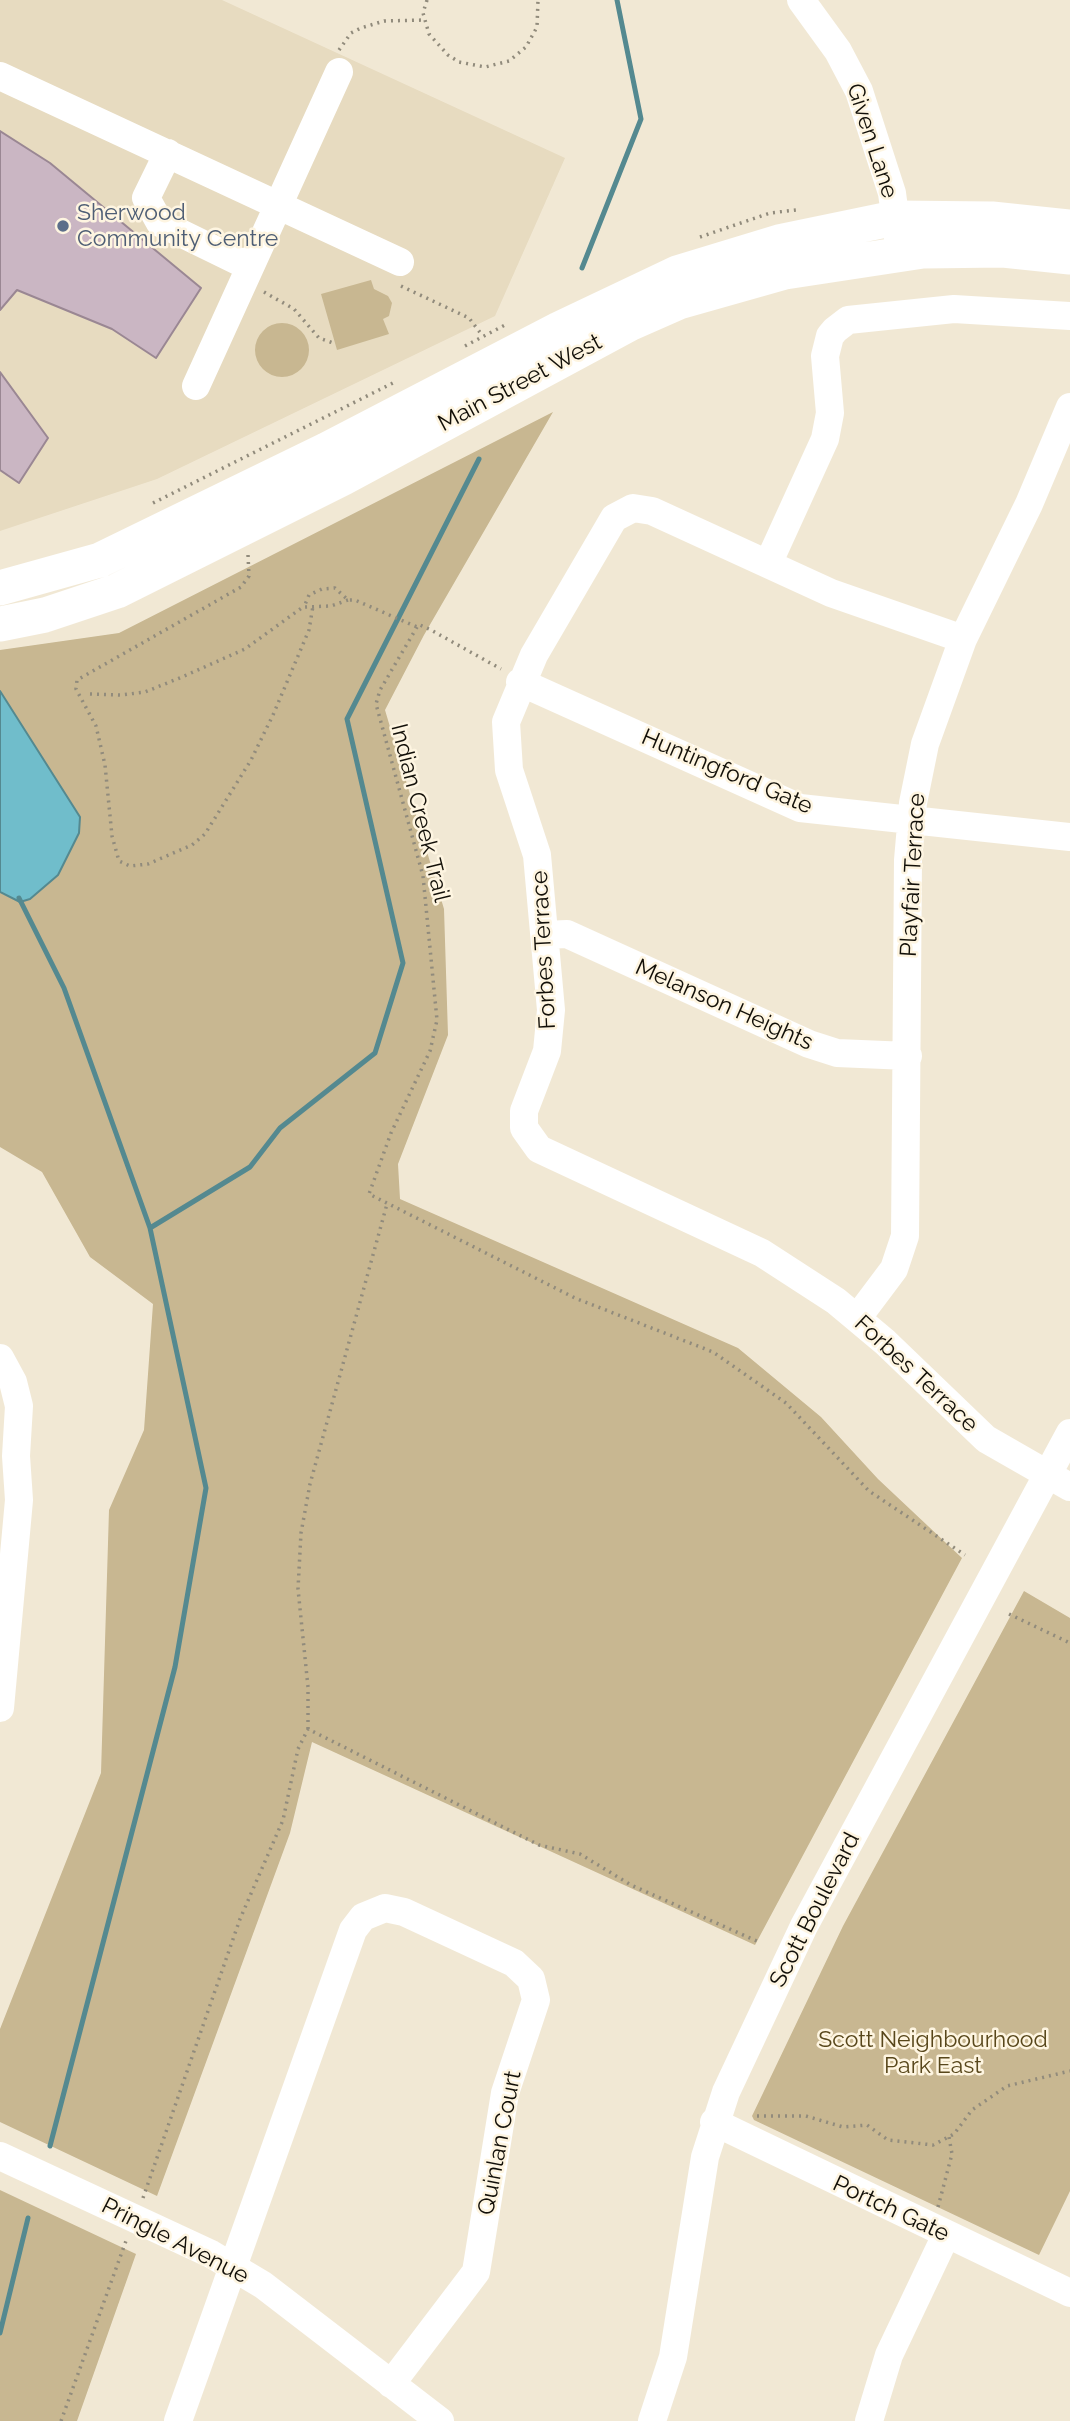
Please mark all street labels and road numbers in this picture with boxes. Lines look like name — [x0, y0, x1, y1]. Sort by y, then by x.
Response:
street label: Given Lane — [840, 80, 904, 202]
street label: Main Street West — [433, 328, 607, 438]
street label: Indian Creek Trail — [385, 721, 455, 905]
street label: Huntingford Gate — [637, 724, 817, 820]
street label: Playfair Terrace — [895, 792, 931, 958]
street label: Forbes Terrace — [526, 870, 562, 1030]
street label: Melanson Heights — [631, 953, 817, 1057]
street label: Forbes Terrace — [849, 1310, 983, 1438]
street label: Scott Boulevard — [764, 1828, 866, 1992]
street label: Quinlan Court — [472, 2069, 528, 2217]
street label: Portch Gate — [828, 2170, 954, 2248]
street label: Pringle Avenue — [97, 2192, 253, 2290]

